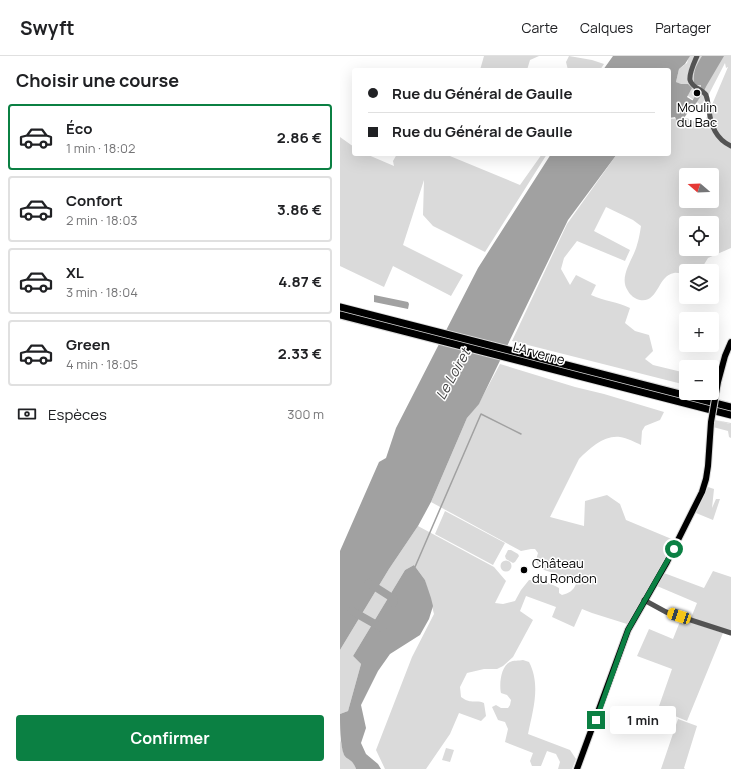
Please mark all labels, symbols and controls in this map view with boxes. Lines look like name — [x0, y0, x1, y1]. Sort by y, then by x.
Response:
text: Swyft — [20, 15, 74, 41]
text: Carte — [522, 18, 558, 37]
text: Calques — [580, 18, 633, 37]
text: Partager — [655, 18, 711, 37]
text: Choisir une course — [16, 68, 179, 92]
text: Rue du Général de Gaulle — [392, 83, 573, 104]
marker: Moulin du Bac — [692, 88, 702, 98]
place label: Moulin du Bac — [677, 98, 717, 131]
text: Éco — [66, 118, 92, 139]
icon: car — [18, 119, 54, 155]
text: Rue du Général de Gaulle — [392, 121, 573, 142]
text: 2.86 € — [277, 127, 322, 148]
text: 1 min · 18:02 — [66, 139, 135, 157]
north arrow — [679, 168, 719, 208]
map controls — [679, 168, 719, 400]
text: Confort — [66, 190, 123, 211]
icon: car — [18, 191, 54, 227]
text: 3.86 € — [277, 199, 322, 220]
text: 2 min · 18:03 — [66, 211, 138, 229]
button: locate — [679, 216, 719, 256]
text: XL — [66, 262, 84, 283]
icon: car — [18, 263, 54, 299]
button: layers — [679, 264, 719, 304]
text: 4.87 € — [278, 271, 322, 292]
text: 3 min · 18:04 — [66, 283, 138, 301]
button: + — [679, 312, 719, 352]
text: Green — [66, 334, 110, 355]
icon: car — [18, 335, 54, 371]
street label: L'Arverne — [511, 337, 567, 369]
text: 2.33 € — [278, 343, 322, 364]
water label: Le Loiret — [431, 344, 475, 403]
text: 4 min · 18:05 — [66, 355, 138, 373]
button: − — [679, 360, 719, 400]
icon: cash — [16, 403, 38, 425]
text: Espèces — [48, 404, 107, 425]
text: 300 m — [287, 405, 324, 423]
route start — [665, 540, 683, 558]
place label: Château du Rondon — [532, 554, 597, 587]
marker: Château du Rondon — [519, 565, 529, 575]
car — [666, 607, 692, 625]
callout: 1 min — [610, 706, 676, 734]
route end — [587, 711, 605, 729]
text: 1 min — [627, 711, 659, 729]
button: Confirmer — [16, 715, 324, 761]

